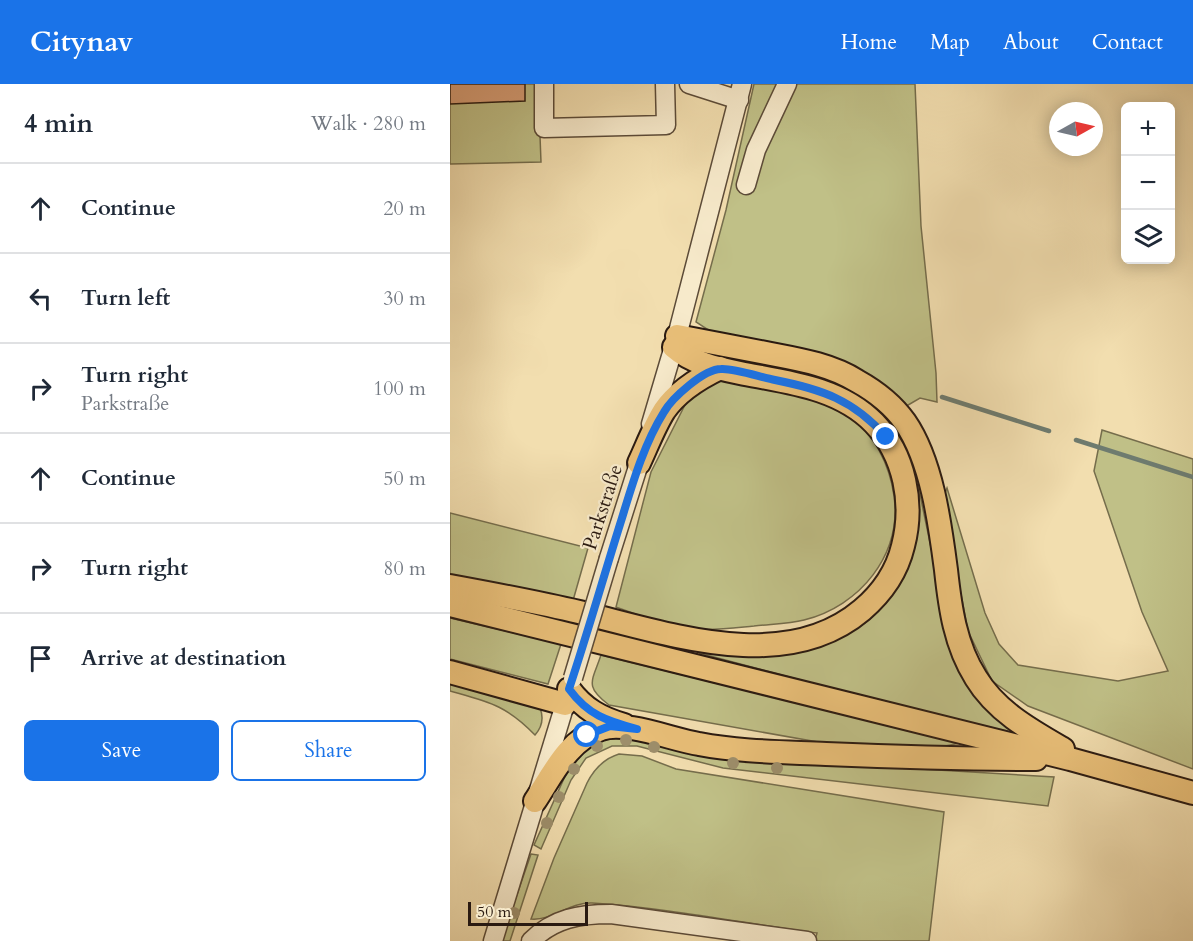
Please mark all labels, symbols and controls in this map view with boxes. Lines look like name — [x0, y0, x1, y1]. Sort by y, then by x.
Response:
text: Citynav — [30, 23, 133, 61]
text: Home — [841, 28, 897, 57]
text: Map — [930, 28, 970, 57]
text: About — [1003, 28, 1059, 57]
text: Contact — [1092, 28, 1163, 57]
north arrow — [1049, 102, 1103, 156]
map controls — [1121, 102, 1175, 264]
button: + — [1121, 102, 1175, 156]
text: 4 min — [24, 106, 93, 141]
text: Walk · 280 m — [311, 110, 426, 137]
button: − — [1121, 156, 1175, 210]
icon: ahead — [24, 192, 57, 225]
text: Continue — [81, 193, 176, 223]
text: 20 m — [383, 195, 426, 222]
button: layers — [1121, 210, 1175, 264]
icon: left — [24, 282, 57, 315]
text: Turn left — [81, 283, 170, 313]
text: 30 m — [383, 285, 426, 312]
text: Turn right — [81, 360, 188, 390]
icon: right — [24, 372, 57, 405]
text: 100 m — [373, 375, 426, 402]
text: Parkstraße — [81, 390, 169, 417]
route end — [872, 423, 898, 449]
street label: Parkstraße — [576, 461, 629, 553]
icon: ahead — [24, 462, 57, 495]
text: Continue — [81, 463, 176, 493]
text: 50 m — [383, 465, 426, 492]
icon: right — [24, 552, 57, 585]
text: Turn right — [81, 553, 188, 583]
text: 80 m — [383, 555, 426, 582]
icon: arrive — [24, 642, 57, 675]
text: Arrive at destination — [81, 643, 286, 673]
button: Save — [24, 720, 219, 781]
button: Share — [231, 720, 426, 781]
route start — [573, 721, 599, 747]
scale bar — [468, 899, 588, 926]
text: 50 m — [477, 901, 511, 923]

